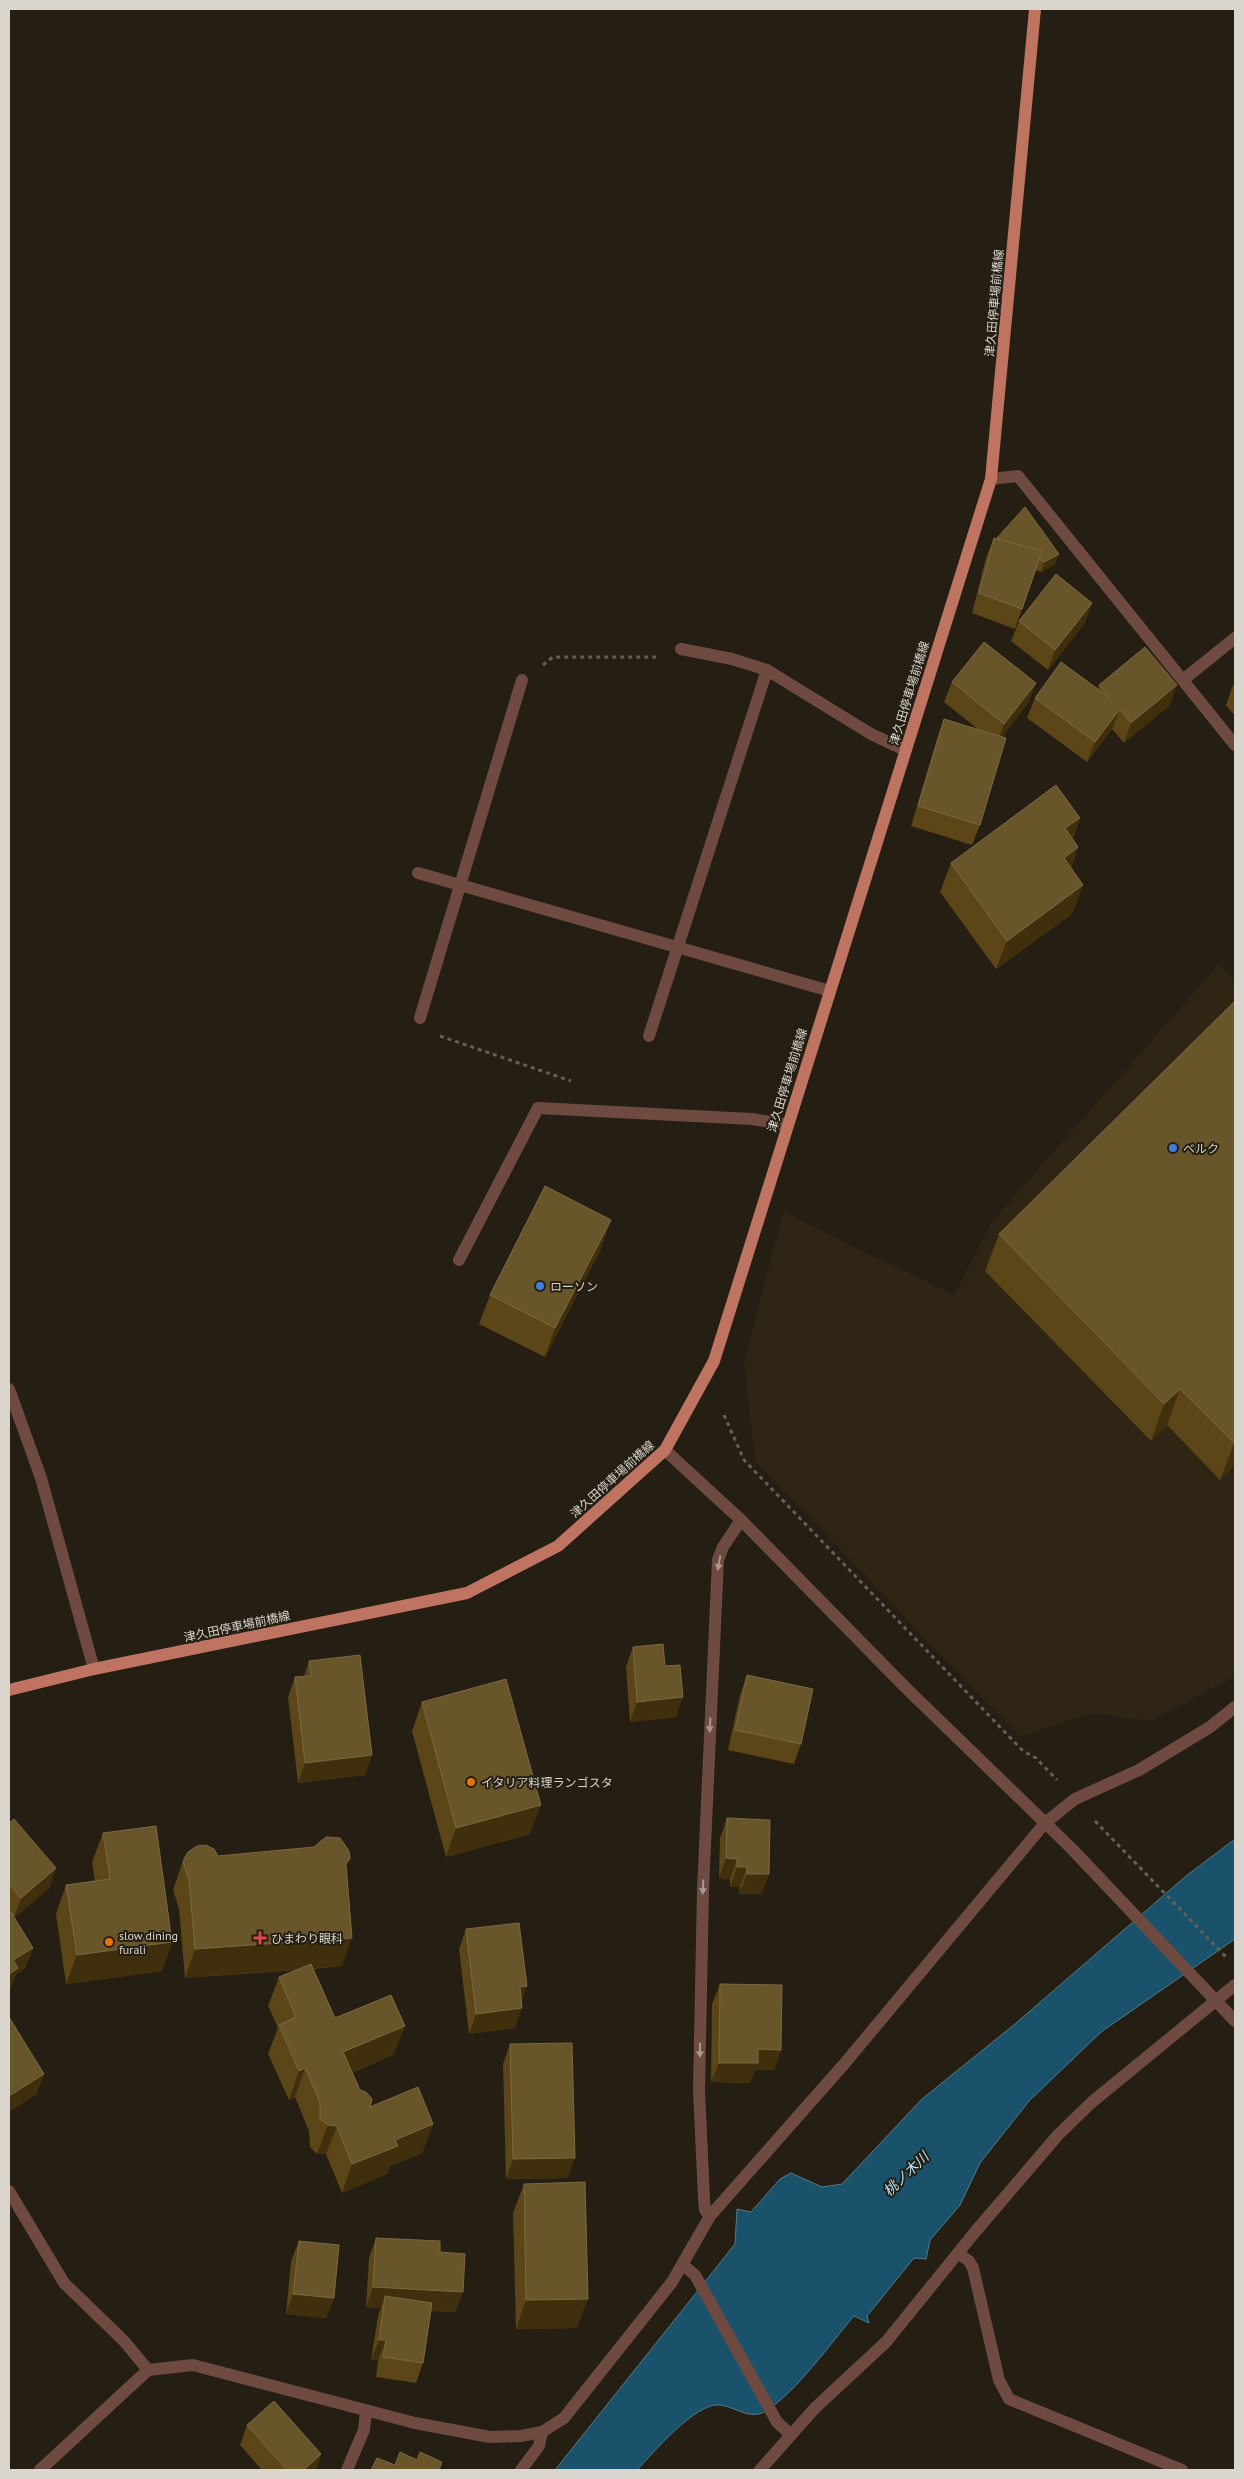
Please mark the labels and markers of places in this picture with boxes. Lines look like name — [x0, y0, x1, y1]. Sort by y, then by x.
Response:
place label: ベルク — [1183, 1141, 1219, 1156]
marker: ベルク — [1167, 1142, 1179, 1154]
place label: ローソン — [550, 1279, 598, 1294]
marker: ローソン — [534, 1280, 546, 1292]
place label: イタリア料理ランゴスタ — [481, 1775, 613, 1790]
marker: イタリア料理ランゴスタ — [465, 1776, 477, 1788]
place label: slow dining furali — [119, 1928, 178, 1957]
marker: ひまわり眼科 — [253, 1931, 267, 1945]
place label: ひまわり眼科 — [271, 1931, 343, 1946]
marker: slow dining furali — [103, 1936, 115, 1948]

